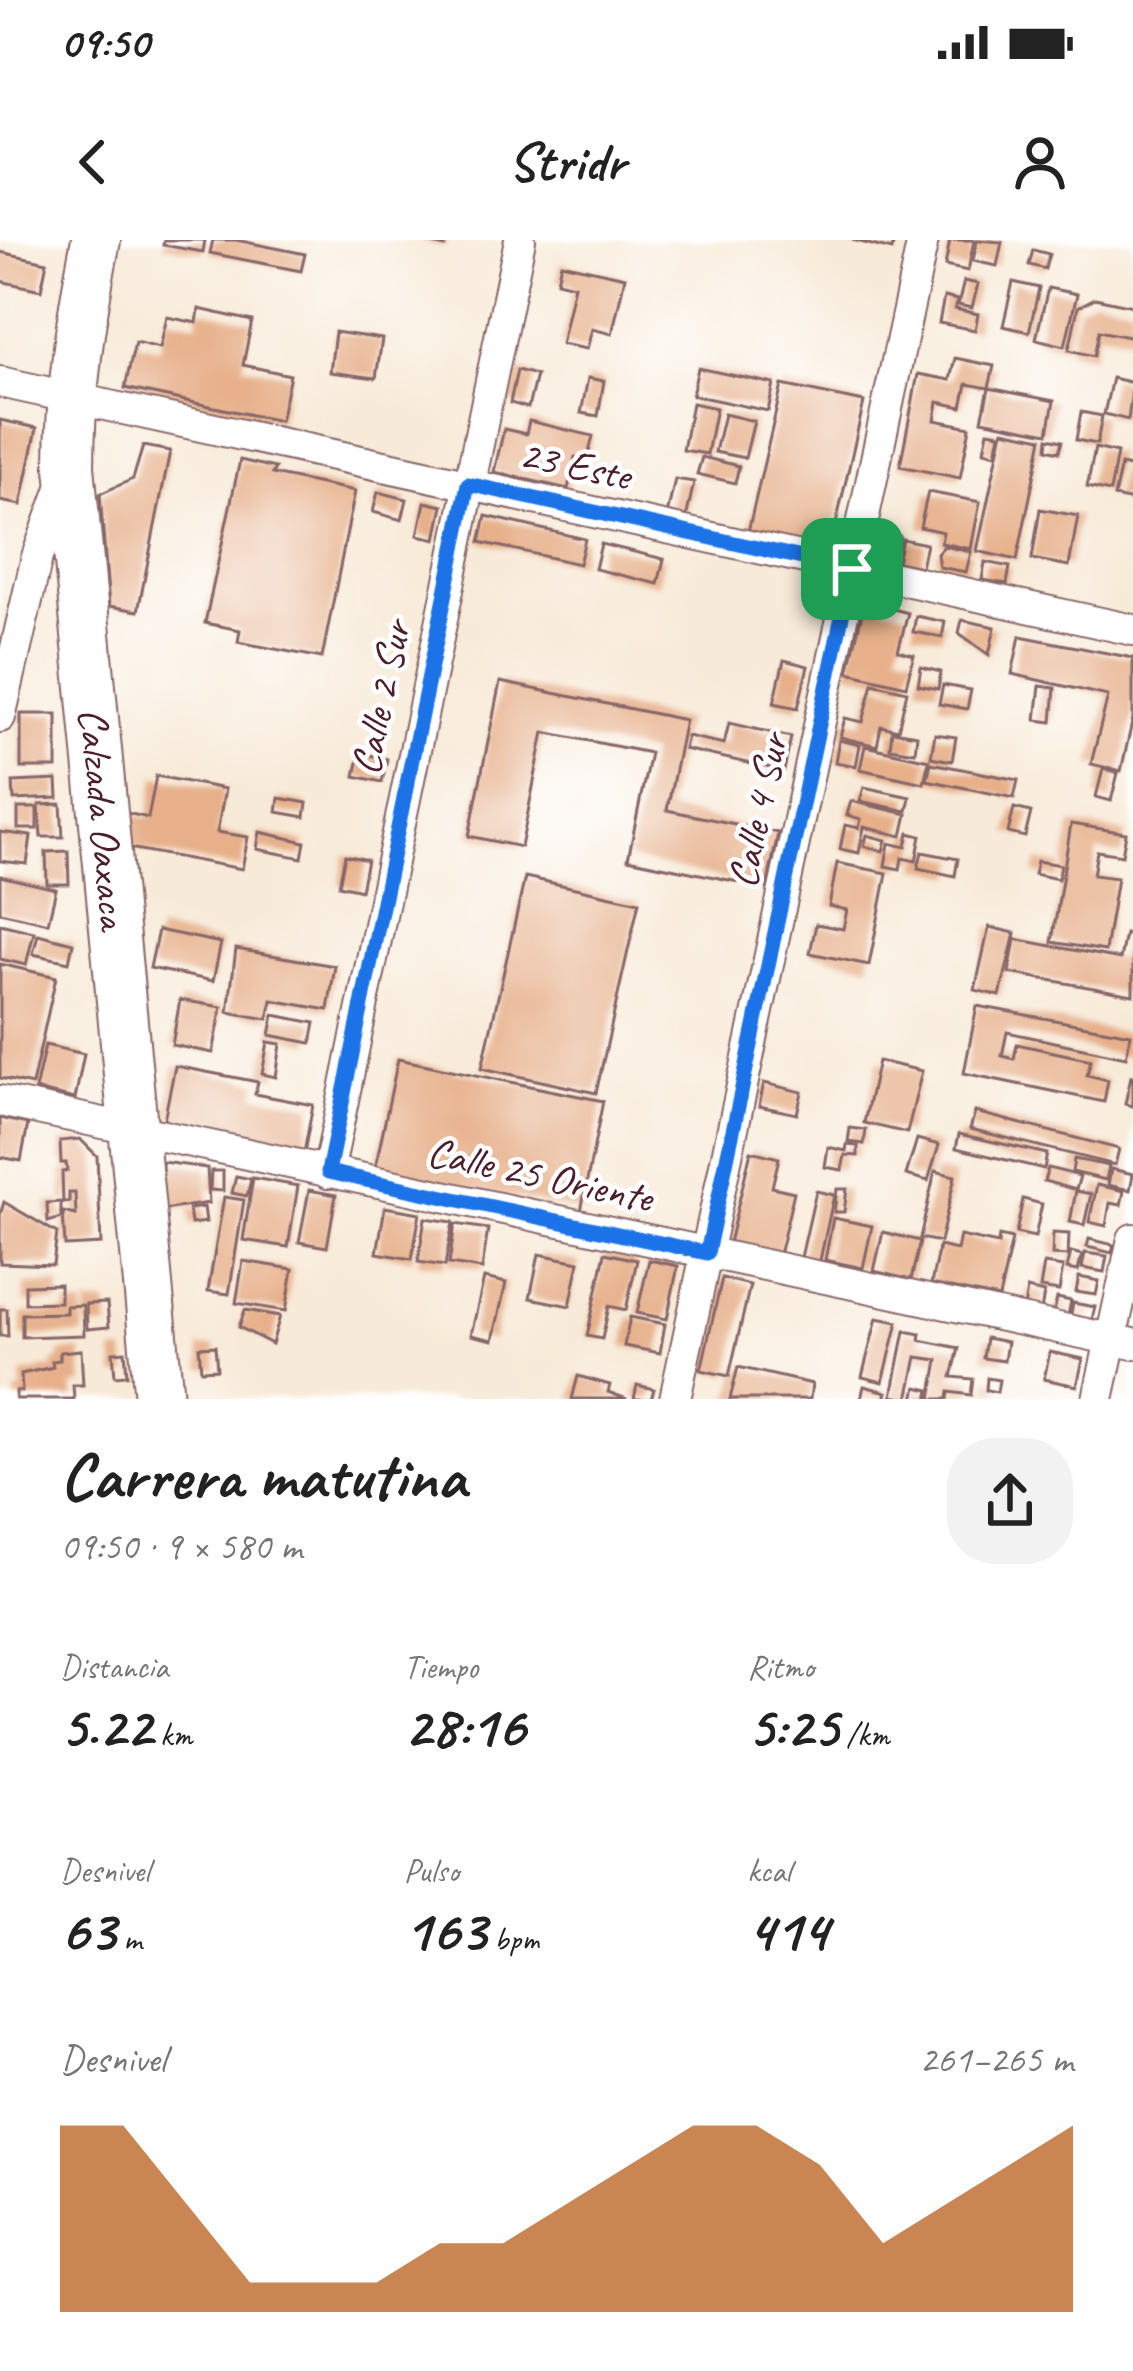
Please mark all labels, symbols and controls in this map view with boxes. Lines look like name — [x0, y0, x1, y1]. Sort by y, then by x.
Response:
text: 09:50 — [60, 14, 149, 71]
text: Stridr — [508, 128, 625, 196]
icon: back — [60, 129, 126, 195]
icon: person — [1007, 129, 1073, 195]
street label: 23 Este — [515, 427, 639, 503]
pin — [801, 518, 903, 620]
icon: arrive — [819, 536, 885, 602]
street label: Calle 2 Sur — [339, 613, 424, 780]
street label: Calzada Oaxaca — [67, 706, 141, 935]
street label: Calle 4 Sur — [716, 726, 801, 893]
street label: Calle 25 Oriente — [423, 1125, 659, 1225]
text: Carrera matutina — [60, 1435, 466, 1518]
button: share — [947, 1438, 1073, 1564]
text: 09:50 · 9 × 580 m — [60, 1522, 302, 1571]
text: Distancia — [60, 1646, 168, 1688]
text: Tiempo — [404, 1646, 478, 1688]
text: Ritmo — [747, 1646, 814, 1688]
text: 5.22 — [60, 1688, 152, 1764]
text: 28:16 — [404, 1688, 525, 1764]
text: 5:25 — [747, 1688, 838, 1764]
text: km — [152, 1714, 192, 1756]
text: /km — [838, 1714, 889, 1756]
text: Desnivel — [60, 1850, 150, 1892]
text: Pulso — [404, 1850, 459, 1892]
text: kcal — [747, 1850, 791, 1892]
text: 63 — [60, 1892, 115, 1968]
text: 163 — [404, 1892, 486, 1968]
text: 414 — [747, 1892, 828, 1968]
text: m — [115, 1918, 142, 1960]
text: bpm — [486, 1918, 539, 1960]
text: Desnivel — [60, 2035, 166, 2084]
text: 261–265 m — [919, 2035, 1073, 2084]

